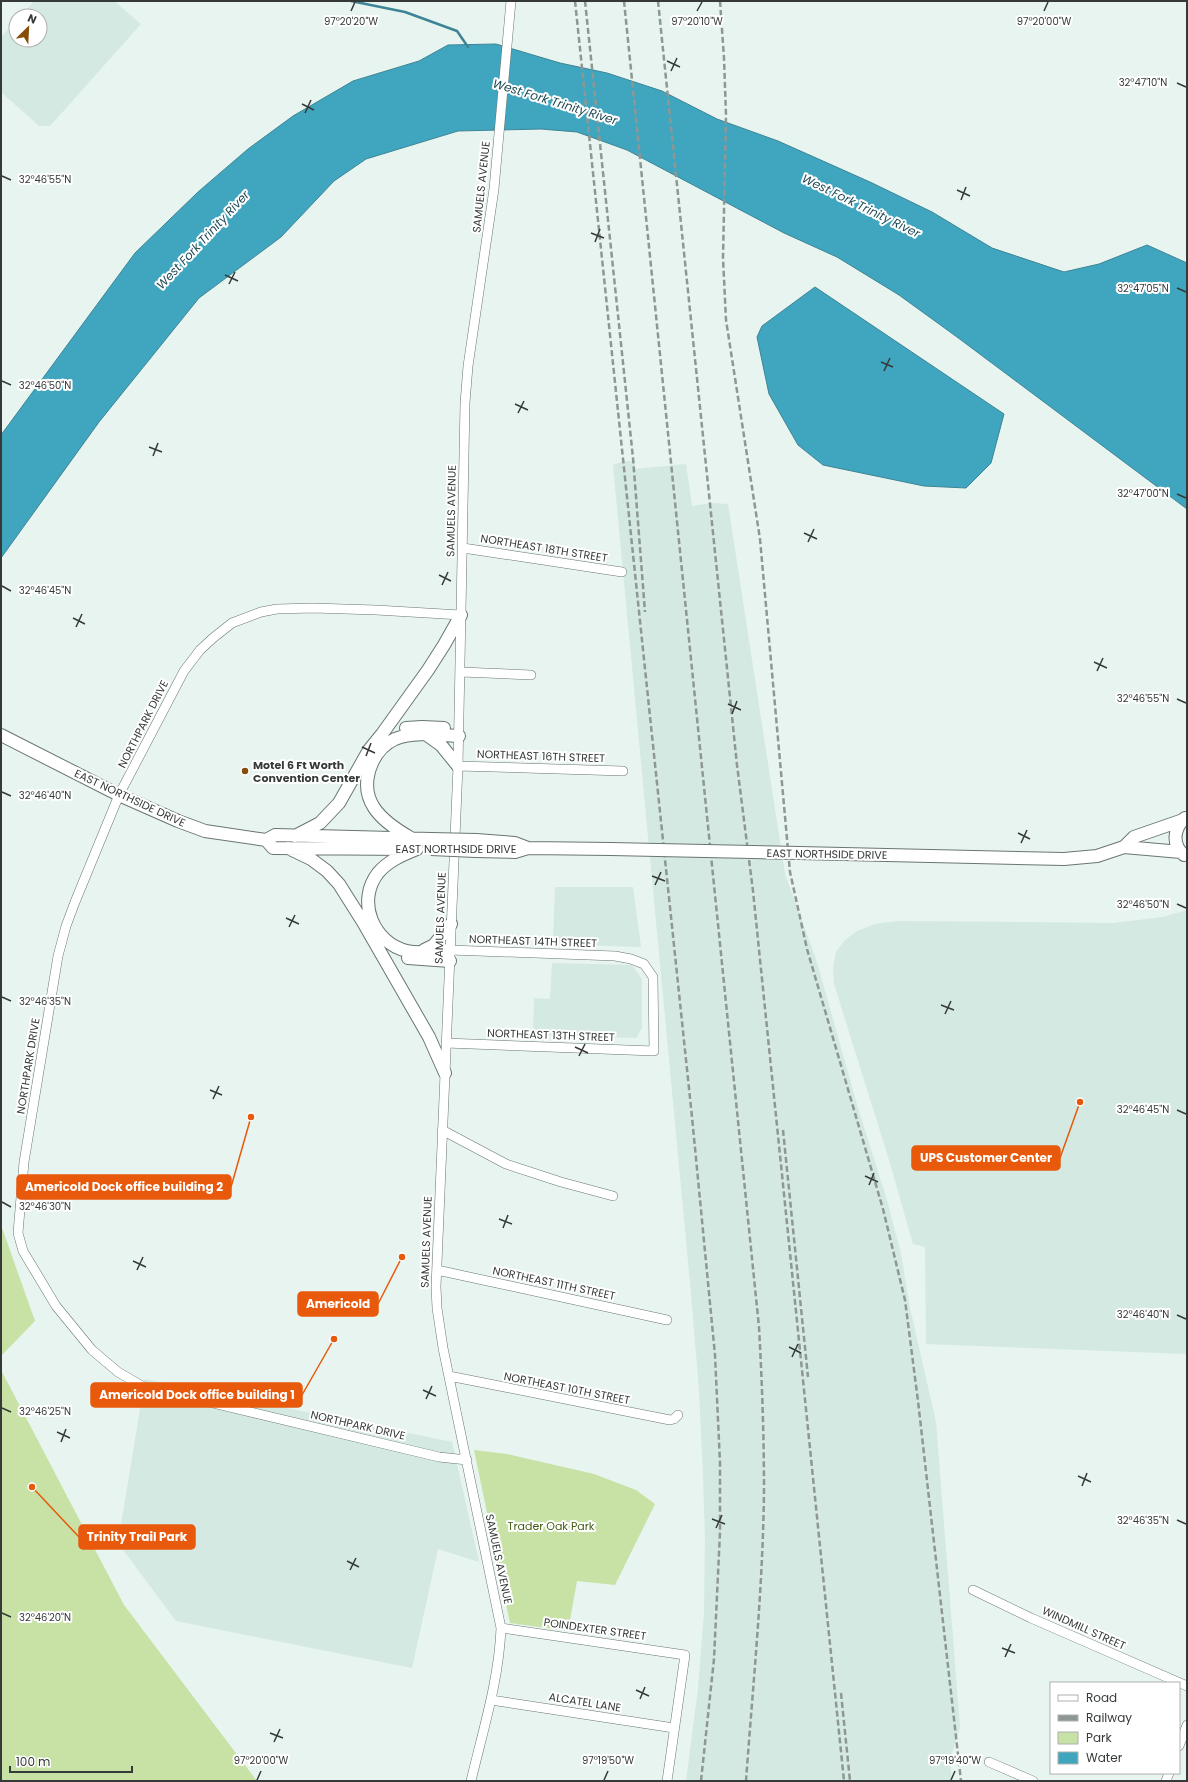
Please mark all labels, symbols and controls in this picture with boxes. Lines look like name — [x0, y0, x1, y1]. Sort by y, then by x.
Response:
north arrow — [8, 8, 48, 48]
text: N — [25, 10, 39, 28]
text: 97°20'20"W — [324, 14, 378, 29]
text: 97°20'10"W — [671, 14, 723, 29]
text: 97°20'00"W — [1017, 14, 1072, 29]
water label: West Fork Trinity River — [491, 74, 620, 129]
text: 32°47'10"N — [1119, 75, 1167, 90]
street label: SAMUELS AVENUE — [468, 140, 494, 234]
water label: West Fork Trinity River — [799, 170, 924, 242]
text: 32°46'55"N — [19, 172, 71, 187]
water label: West Fork Trinity River — [152, 186, 253, 293]
text: 32°47'05"N — [1117, 281, 1169, 296]
text: 32°46'50"N — [19, 378, 71, 393]
street label: SAMUELS AVENUE — [442, 465, 460, 557]
text: 32°47'00"N — [1117, 486, 1169, 501]
street label: NORTHEAST 18TH STREET — [479, 530, 609, 566]
text: 32°46'45"N — [19, 583, 71, 598]
street label: NORTHPARK DRIVE — [114, 677, 172, 771]
text: 32°46'55"N — [1117, 691, 1169, 706]
street label: NORTHEAST 16TH STREET — [477, 746, 605, 766]
place label: Motel 6 Ft Worth Convention Center — [253, 757, 360, 786]
street label: EAST NORTHSIDE DRIVE — [72, 765, 188, 831]
marker: Motel 6 Ft Worth Convention Center — [240, 766, 250, 776]
text: 32°46'40"N — [19, 788, 71, 803]
street label: EAST NORTHSIDE DRIVE — [396, 841, 516, 857]
street label: EAST NORTHSIDE DRIVE — [766, 845, 888, 863]
street label: SAMUELS AVENUE — [430, 872, 450, 964]
text: 32°46'50"N — [1117, 897, 1169, 912]
street label: NORTHEAST 14TH STREET — [469, 931, 597, 951]
text: 32°46'35"N — [19, 994, 71, 1009]
street label: NORTHPARK DRIVE — [13, 1017, 43, 1115]
street label: NORTHEAST 13TH STREET — [487, 1025, 615, 1045]
text: 32°46'45"N — [1117, 1102, 1169, 1117]
callout: UPS Customer Center — [912, 1146, 1060, 1170]
text: UPS Customer Center — [920, 1149, 1052, 1166]
callout: Americold Dock office building 2 — [17, 1175, 231, 1199]
text: Americold Dock office building 2 — [25, 1178, 223, 1195]
street label: SAMUELS AVENUE — [416, 1196, 436, 1288]
text: 32°46'30"N — [19, 1199, 71, 1214]
street label: NORTHEAST 11TH STREET — [491, 1262, 617, 1304]
callout: Americold — [298, 1292, 378, 1316]
text: Americold — [306, 1295, 370, 1312]
text: 32°46'40"N — [1117, 1307, 1169, 1322]
street label: NORTHEAST 10TH STREET — [503, 1368, 632, 1408]
callout: Americold Dock office building 1 — [91, 1383, 302, 1407]
text: Americold Dock office building 1 — [99, 1386, 295, 1403]
text: 32°46'25"N — [19, 1404, 71, 1419]
street label: NORTHPARK DRIVE — [309, 1406, 407, 1444]
street label: SAMUELS AVENUE — [482, 1512, 516, 1606]
text: 32°46'35"N — [1117, 1513, 1169, 1528]
park label: Trader Oak Park — [507, 1518, 595, 1534]
callout: Trinity Trail Park — [79, 1525, 195, 1549]
text: Trinity Trail Park — [87, 1528, 188, 1545]
street label: WINDMILL STREET — [1040, 1602, 1128, 1654]
text: 32°46'20"N — [19, 1610, 71, 1625]
street label: POINDEXTER STREET — [543, 1614, 647, 1644]
legend — [1050, 1682, 1180, 1774]
street label: ALCATEL LANE — [548, 1688, 622, 1716]
text: Road — [1086, 1689, 1117, 1706]
text: Railway — [1086, 1709, 1132, 1726]
text: Park — [1086, 1729, 1113, 1746]
scale bar — [10, 1748, 132, 1774]
text: Water — [1086, 1749, 1123, 1766]
text: 100 m — [16, 1753, 50, 1770]
text: 97°20'00"W — [234, 1753, 289, 1768]
text: 97°19'50"W — [582, 1753, 634, 1768]
text: 97°19'40"W — [929, 1753, 981, 1768]

